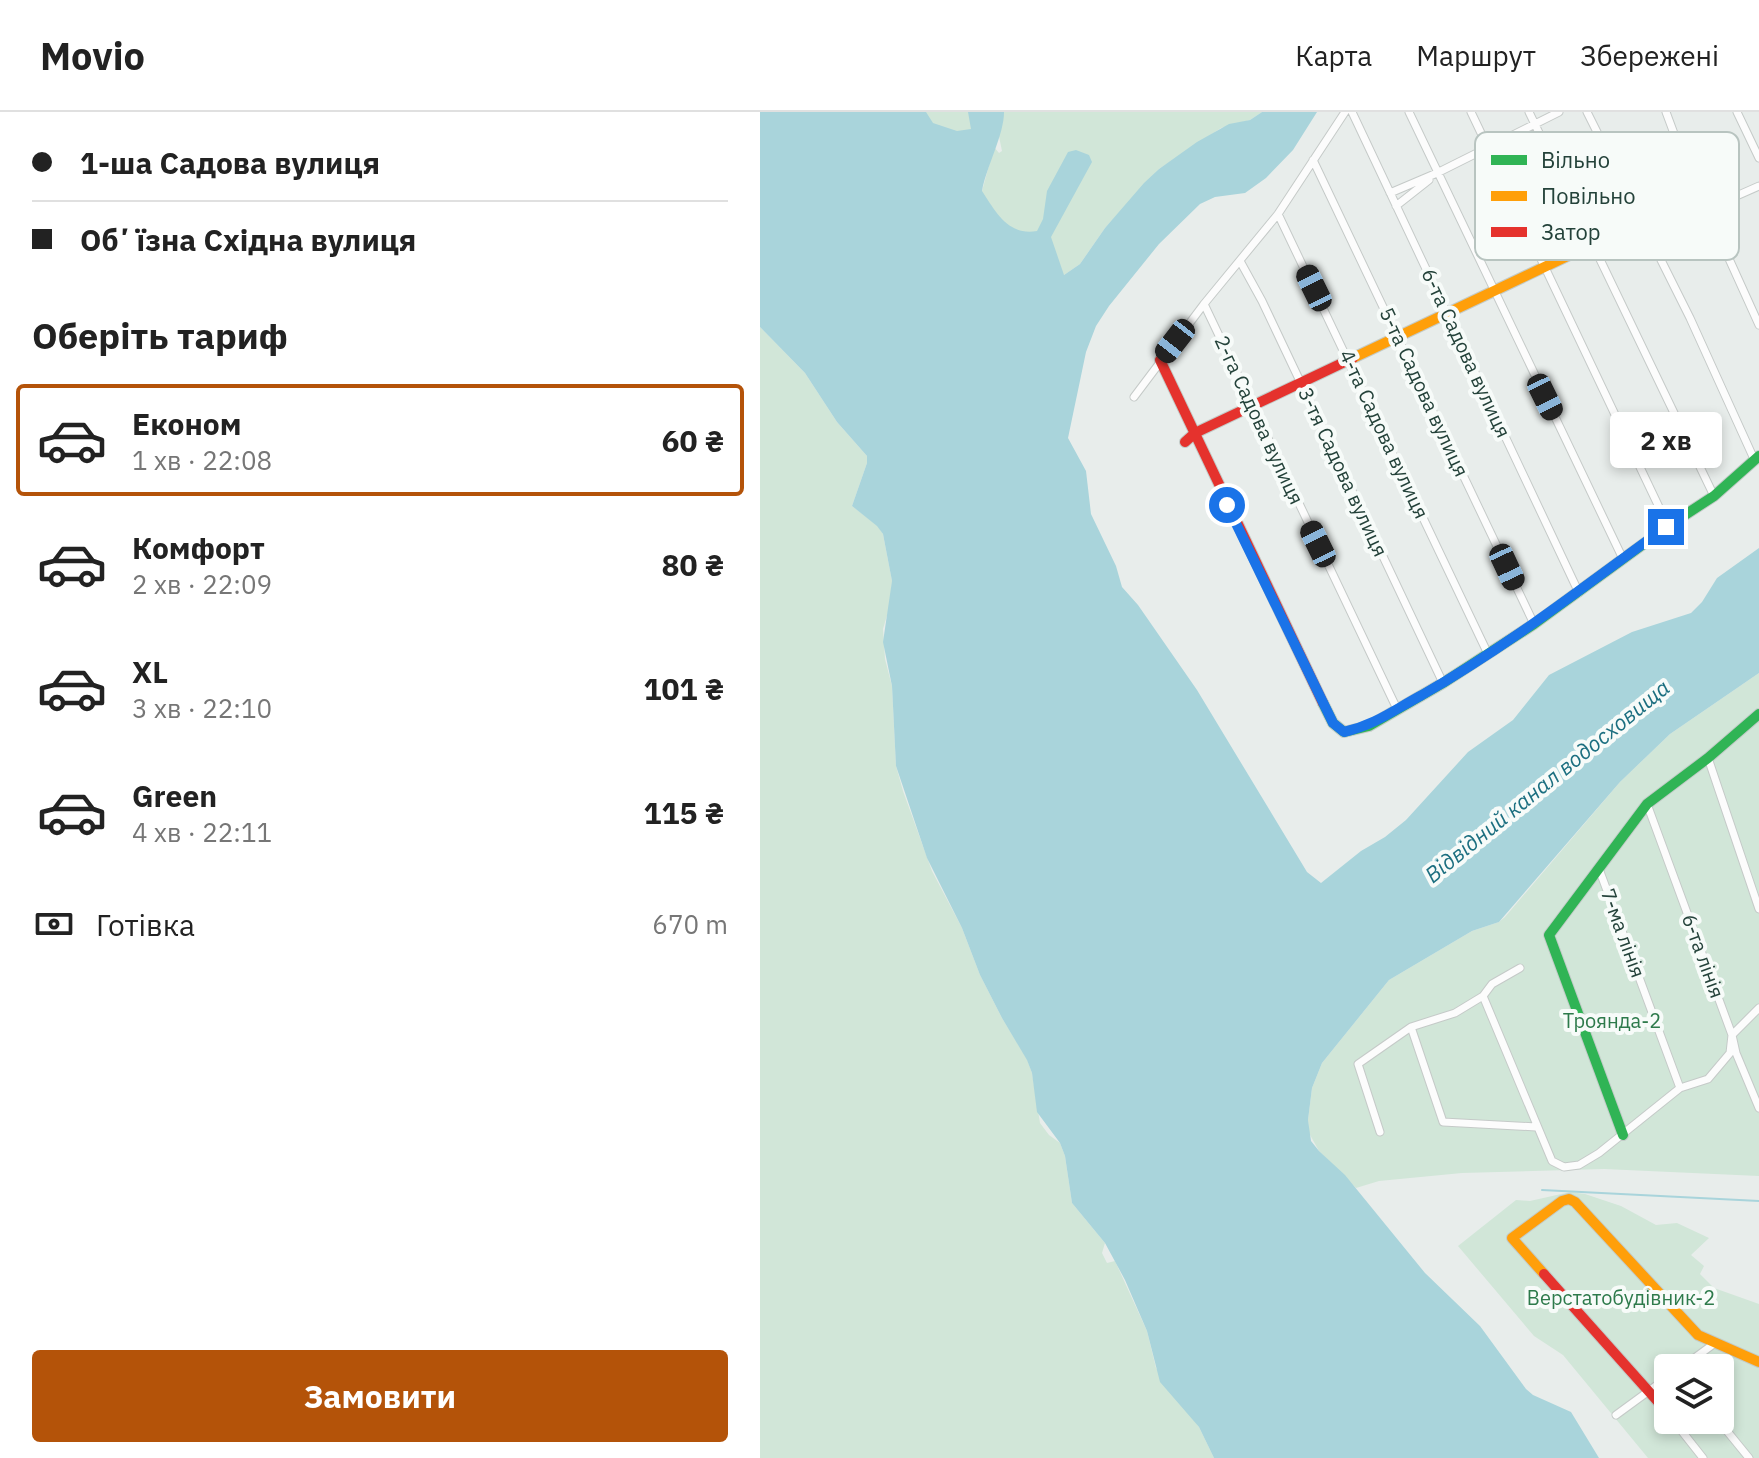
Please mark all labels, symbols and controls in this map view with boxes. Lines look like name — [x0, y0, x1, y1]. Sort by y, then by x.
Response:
text: Movio — [40, 31, 145, 80]
text: Карта — [1295, 37, 1372, 74]
text: Маршрут — [1416, 37, 1536, 74]
text: Збережені — [1580, 37, 1719, 74]
legend — [1475, 132, 1739, 260]
text: 1-ша Садова вулиця — [80, 143, 380, 182]
text: Вільно — [1541, 145, 1610, 174]
text: Повільно — [1541, 181, 1635, 210]
text: Затор — [1541, 217, 1601, 246]
text: Обʼїзна Східна вулиця — [80, 220, 416, 259]
car — [1293, 261, 1335, 315]
street label: 6-та Садова вулиця — [1415, 264, 1517, 442]
street label: 5-та Садова вулиця — [1373, 303, 1475, 481]
text: Оберіть тариф — [32, 312, 288, 359]
car — [1151, 315, 1199, 367]
street label: 2-га Садова вулиця — [1208, 331, 1310, 509]
street label: 4-та Садова вулиця — [1333, 345, 1435, 523]
car — [1524, 370, 1566, 424]
street label: 3-тя Садова вулиця — [1292, 383, 1394, 561]
icon: car — [36, 404, 108, 476]
text: Економ — [132, 404, 242, 443]
callout: 2 хв — [1610, 411, 1722, 467]
text: 60 ₴ — [662, 421, 724, 460]
text: 2 хв — [1640, 423, 1692, 457]
text: 1 хв · 22:08 — [132, 443, 272, 477]
route start — [1209, 487, 1245, 523]
route end — [1648, 509, 1684, 545]
car — [1297, 517, 1339, 571]
icon: car — [36, 528, 108, 600]
text: Комфорт — [132, 528, 265, 567]
car — [1486, 540, 1528, 594]
text: 80 ₴ — [662, 545, 724, 584]
text: 2 хв · 22:09 — [132, 567, 272, 601]
icon: car — [36, 652, 108, 724]
text: XL — [132, 652, 168, 691]
text: 101 ₴ — [644, 669, 724, 708]
water label: Відвідний канал водосховища — [1418, 673, 1675, 889]
text: 3 хв · 22:10 — [132, 691, 272, 725]
icon: car — [36, 776, 108, 848]
text: Green — [132, 776, 217, 815]
text: 115 ₴ — [644, 793, 724, 832]
text: 4 хв · 22:11 — [132, 815, 272, 849]
street label: 7-ма лінія — [1595, 884, 1652, 981]
icon: cash — [32, 902, 76, 946]
text: Готівка — [96, 905, 195, 944]
text: 670 m — [652, 907, 728, 941]
street label: 6-та лінія — [1676, 910, 1731, 1002]
park label: Троянда-2 — [1563, 1007, 1661, 1034]
park label: Верстатобудівник-2 — [1527, 1284, 1715, 1311]
button: Замовити — [32, 1350, 728, 1442]
map controls — [1654, 1354, 1734, 1434]
button: layers — [1654, 1354, 1734, 1434]

